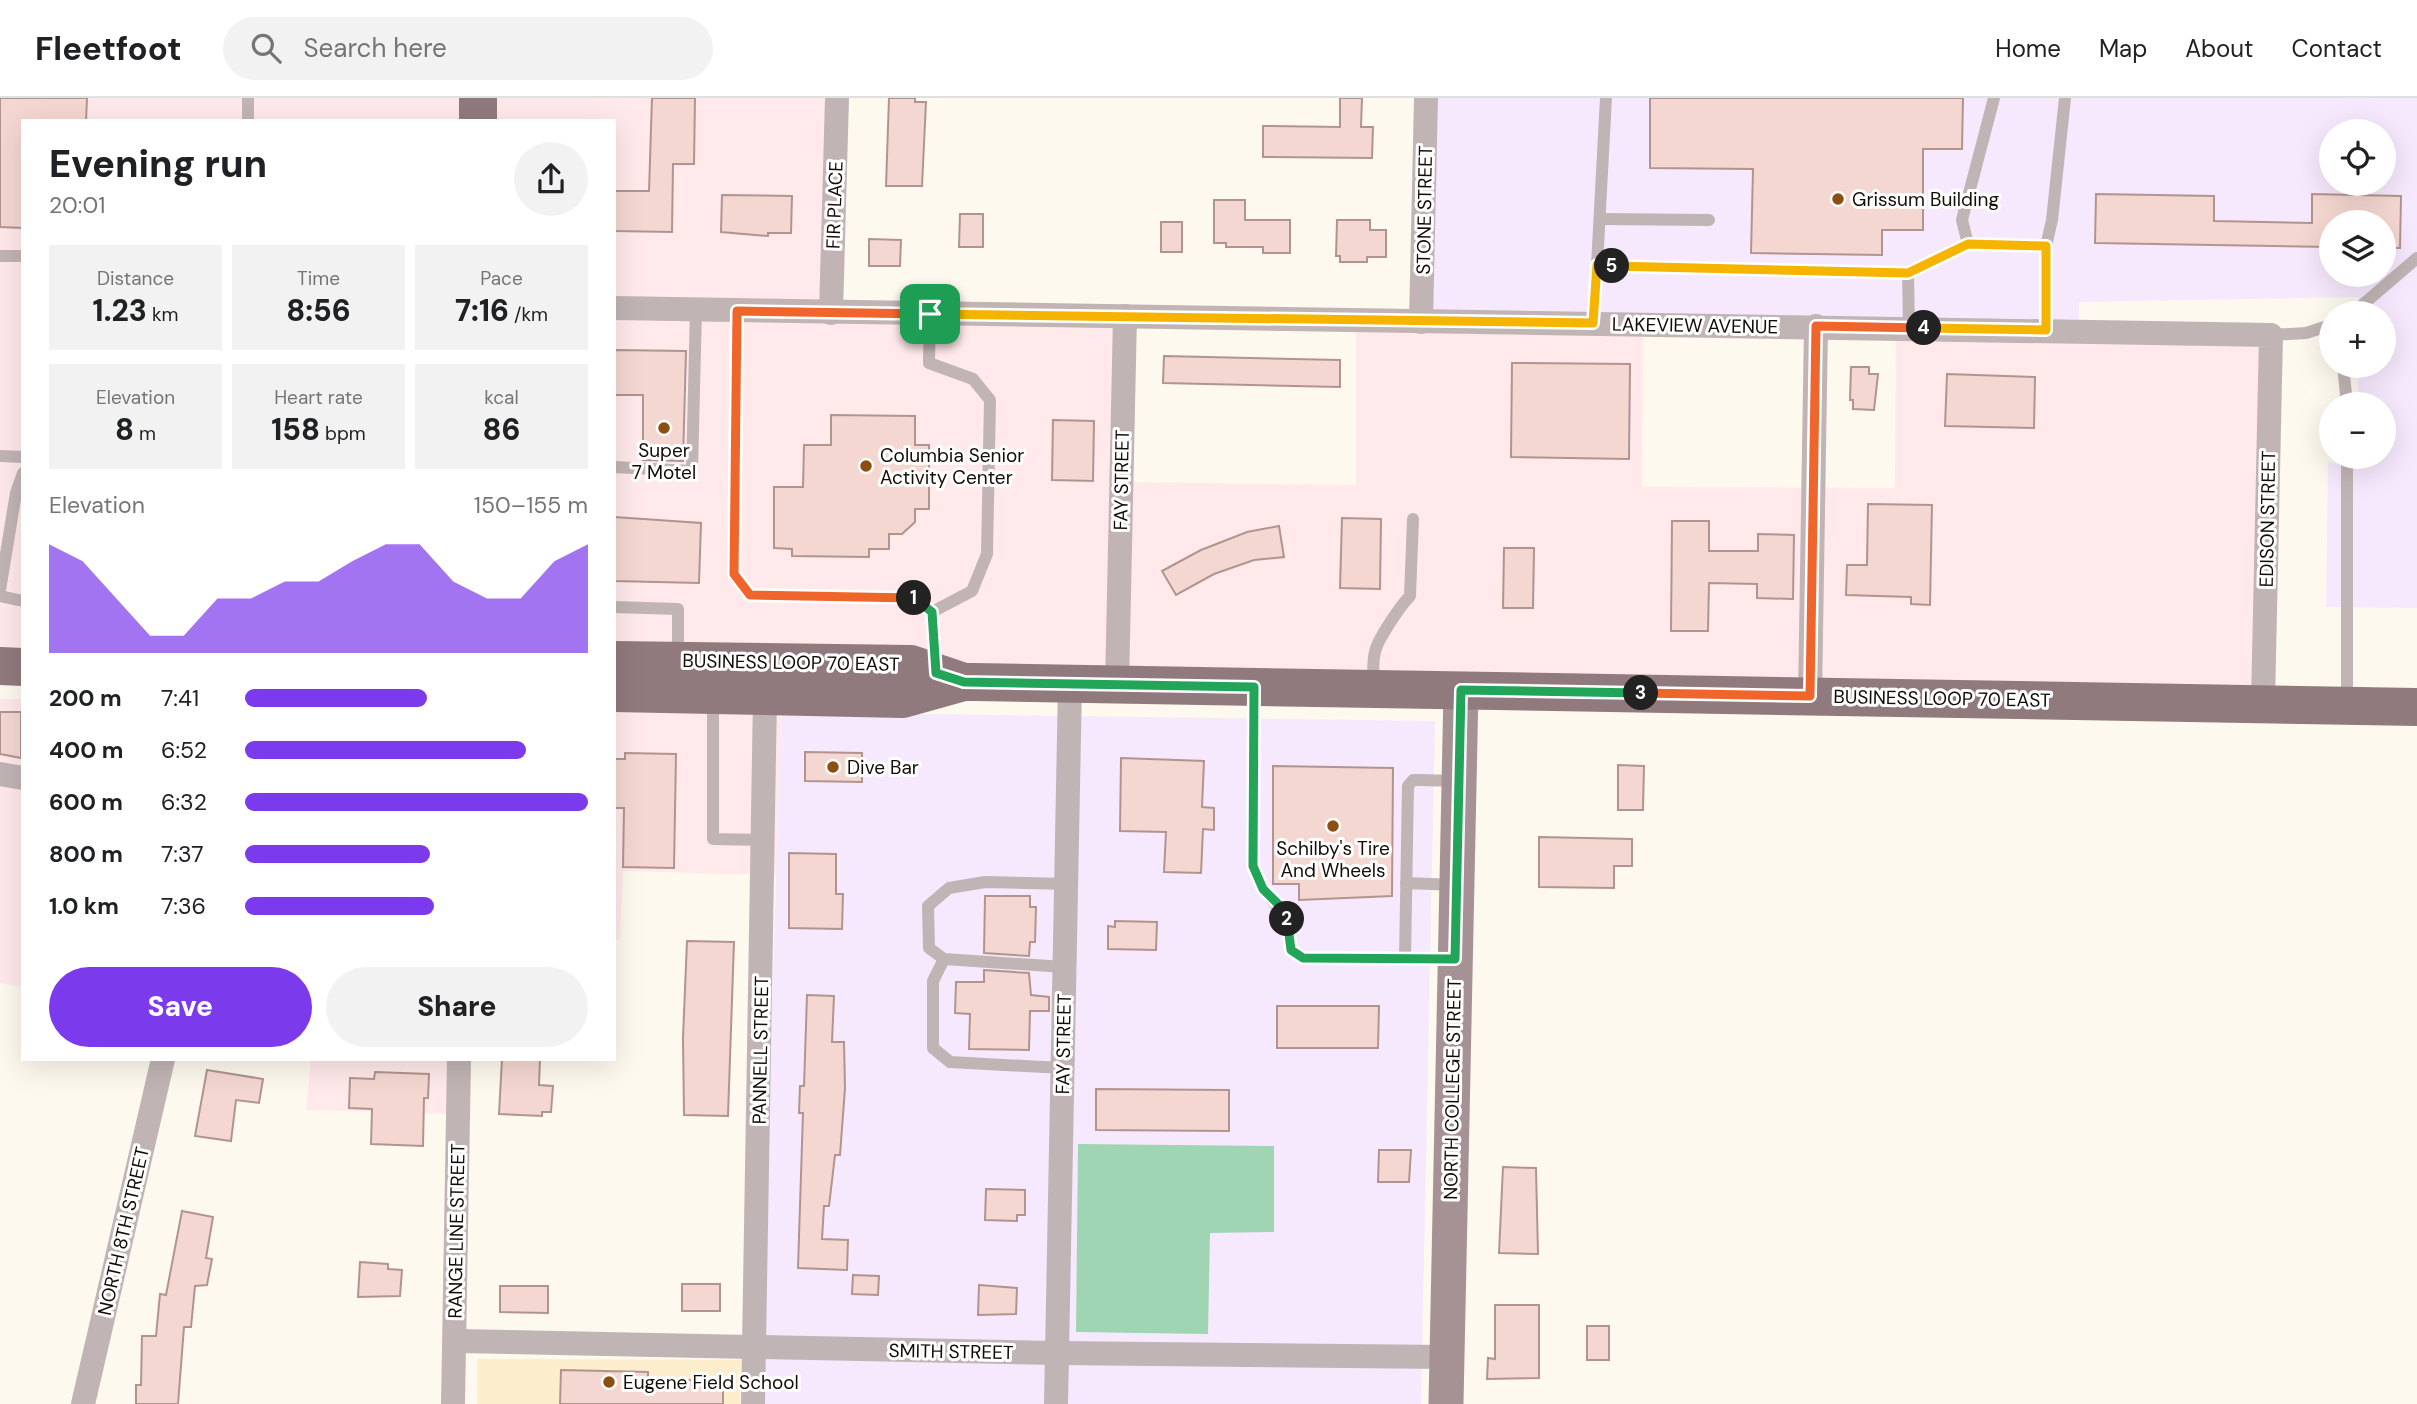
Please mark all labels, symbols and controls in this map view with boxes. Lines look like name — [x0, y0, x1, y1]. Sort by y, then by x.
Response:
search box — [223, 17, 713, 80]
text: Fleetfoot — [35, 27, 181, 70]
icon: search — [247, 29, 285, 67]
text: Search here — [303, 31, 447, 65]
text: Home — [1995, 33, 2061, 64]
text: Map — [2099, 33, 2147, 64]
text: About — [2185, 33, 2254, 64]
text: Contact — [2292, 33, 2382, 64]
map controls — [2319, 119, 2396, 469]
button: locate — [2319, 119, 2396, 196]
text: Evening run — [49, 139, 267, 189]
button: share — [514, 142, 588, 216]
street label: STONE STREET — [1411, 145, 1438, 275]
street label: FIR PLACE — [820, 161, 849, 250]
place label: Grissum Building — [1852, 187, 1999, 212]
text: 20:01 — [49, 190, 105, 220]
marker: Grissum Building — [1830, 191, 1846, 207]
button: layers — [2319, 210, 2396, 287]
pin: 5 — [1594, 248, 1630, 284]
text: 5 — [1606, 253, 1617, 278]
text: Distance — [97, 266, 174, 291]
text: Time — [297, 266, 340, 291]
text: Pace — [480, 266, 523, 291]
pin — [900, 284, 960, 344]
text: 1.23 — [93, 291, 147, 330]
text: 8:56 — [286, 291, 351, 330]
text: 7:16 — [455, 291, 509, 330]
icon: arrive — [911, 295, 949, 333]
button: + — [2319, 301, 2396, 378]
text: km — [147, 302, 178, 327]
text: /km — [509, 302, 548, 327]
pin: 4 — [1906, 310, 1941, 345]
street label: LAKEVIEW AVENUE — [1612, 312, 1778, 339]
text: 4 — [1917, 315, 1930, 340]
text: Elevation — [96, 385, 175, 410]
text: Heart rate — [274, 385, 363, 410]
text: kcal — [484, 385, 519, 410]
button: − — [2319, 392, 2396, 469]
text: 8 — [115, 410, 134, 449]
text: 158 — [271, 410, 320, 449]
text: 86 — [482, 410, 521, 449]
marker: Super 7 Motel — [656, 420, 672, 436]
text: m — [134, 421, 156, 446]
text: bpm — [320, 421, 366, 446]
street label: FAY STREET — [1108, 429, 1135, 531]
place label: Super 7 Motel — [632, 438, 696, 485]
place label: Columbia Senior Activity Center — [880, 443, 1024, 490]
street label: EDISON STREET — [2254, 450, 2281, 588]
marker: Columbia Senior Activity Center — [858, 458, 874, 474]
text: Elevation — [49, 490, 145, 520]
text: 150–155 m — [474, 490, 588, 520]
pin: 1 — [897, 580, 932, 616]
text: 1 — [910, 585, 917, 610]
street label: BUSINESS LOOP 70 EAST — [682, 648, 900, 677]
pin: 3 — [1624, 676, 1658, 710]
text: 3 — [1635, 680, 1646, 705]
text: 200 m — [49, 683, 122, 713]
text: 7:41 — [161, 683, 199, 713]
street label: BUSINESS LOOP 70 EAST — [1833, 684, 2051, 713]
text: 400 m — [49, 735, 123, 765]
text: 6:52 — [161, 735, 207, 765]
place label: Dive Bar — [847, 755, 919, 780]
marker: Dive Bar — [825, 759, 841, 775]
text: 600 m — [49, 787, 123, 817]
text: 6:32 — [161, 787, 207, 817]
marker: Schilby's Tire And Wheels — [1325, 818, 1341, 834]
place label: Schilby's Tire And Wheels — [1276, 836, 1390, 883]
text: 800 m — [49, 839, 123, 869]
text: 7:37 — [161, 839, 203, 869]
text: 1.0 km — [49, 891, 119, 921]
text: 7:36 — [161, 891, 206, 921]
pin: 2 — [1270, 902, 1304, 936]
text: 2 — [1281, 906, 1292, 931]
button: Save — [49, 967, 312, 1047]
button: Share — [326, 967, 588, 1047]
street label: PANNELL STREET — [747, 975, 774, 1125]
street label: NORTH COLLEGE STREET — [1438, 978, 1467, 1200]
street label: FAY STREET — [1050, 993, 1077, 1095]
street label: RANGE LINE STREET — [442, 1143, 471, 1319]
street label: NORTH 8TH STREET — [92, 1144, 155, 1318]
street label: SMITH STREET — [888, 1338, 1014, 1365]
place label: Eugene Field School — [623, 1370, 799, 1395]
marker: Eugene Field School — [601, 1374, 617, 1390]

